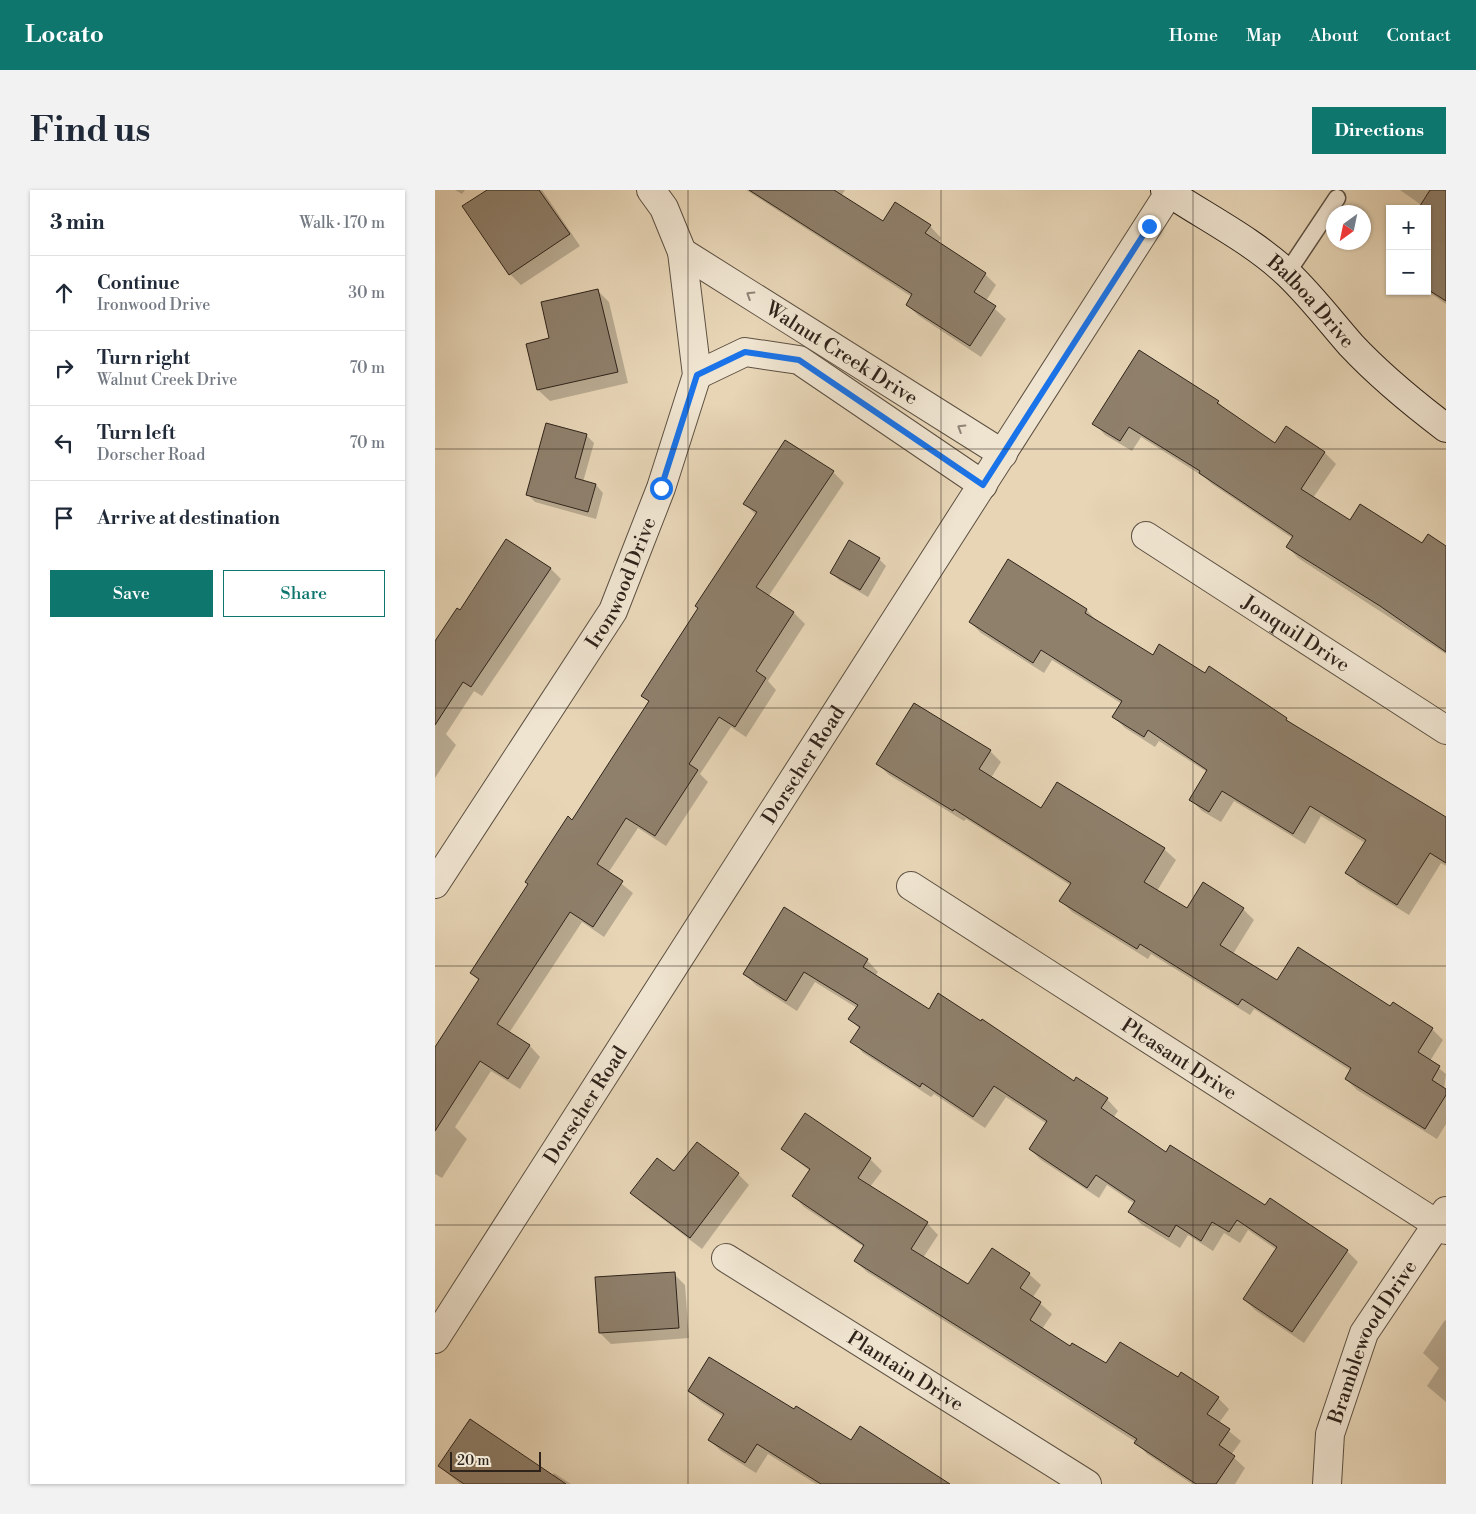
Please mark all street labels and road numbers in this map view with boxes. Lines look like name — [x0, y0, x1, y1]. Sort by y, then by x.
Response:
street label: Balboa Drive — [1261, 250, 1359, 354]
street label: Walnut Creek Drive — [759, 296, 922, 411]
street label: Ironwood Drive — [581, 514, 662, 654]
street label: Jonquil Drive — [1236, 590, 1354, 678]
street label: Dorscher Road — [757, 701, 851, 829]
street label: Pleasant Drive — [1116, 1013, 1241, 1106]
street label: Dorscher Road — [539, 1041, 634, 1169]
street label: Bramblewood Drive — [1323, 1256, 1423, 1428]
street label: Plantain Drive — [842, 1326, 968, 1418]

